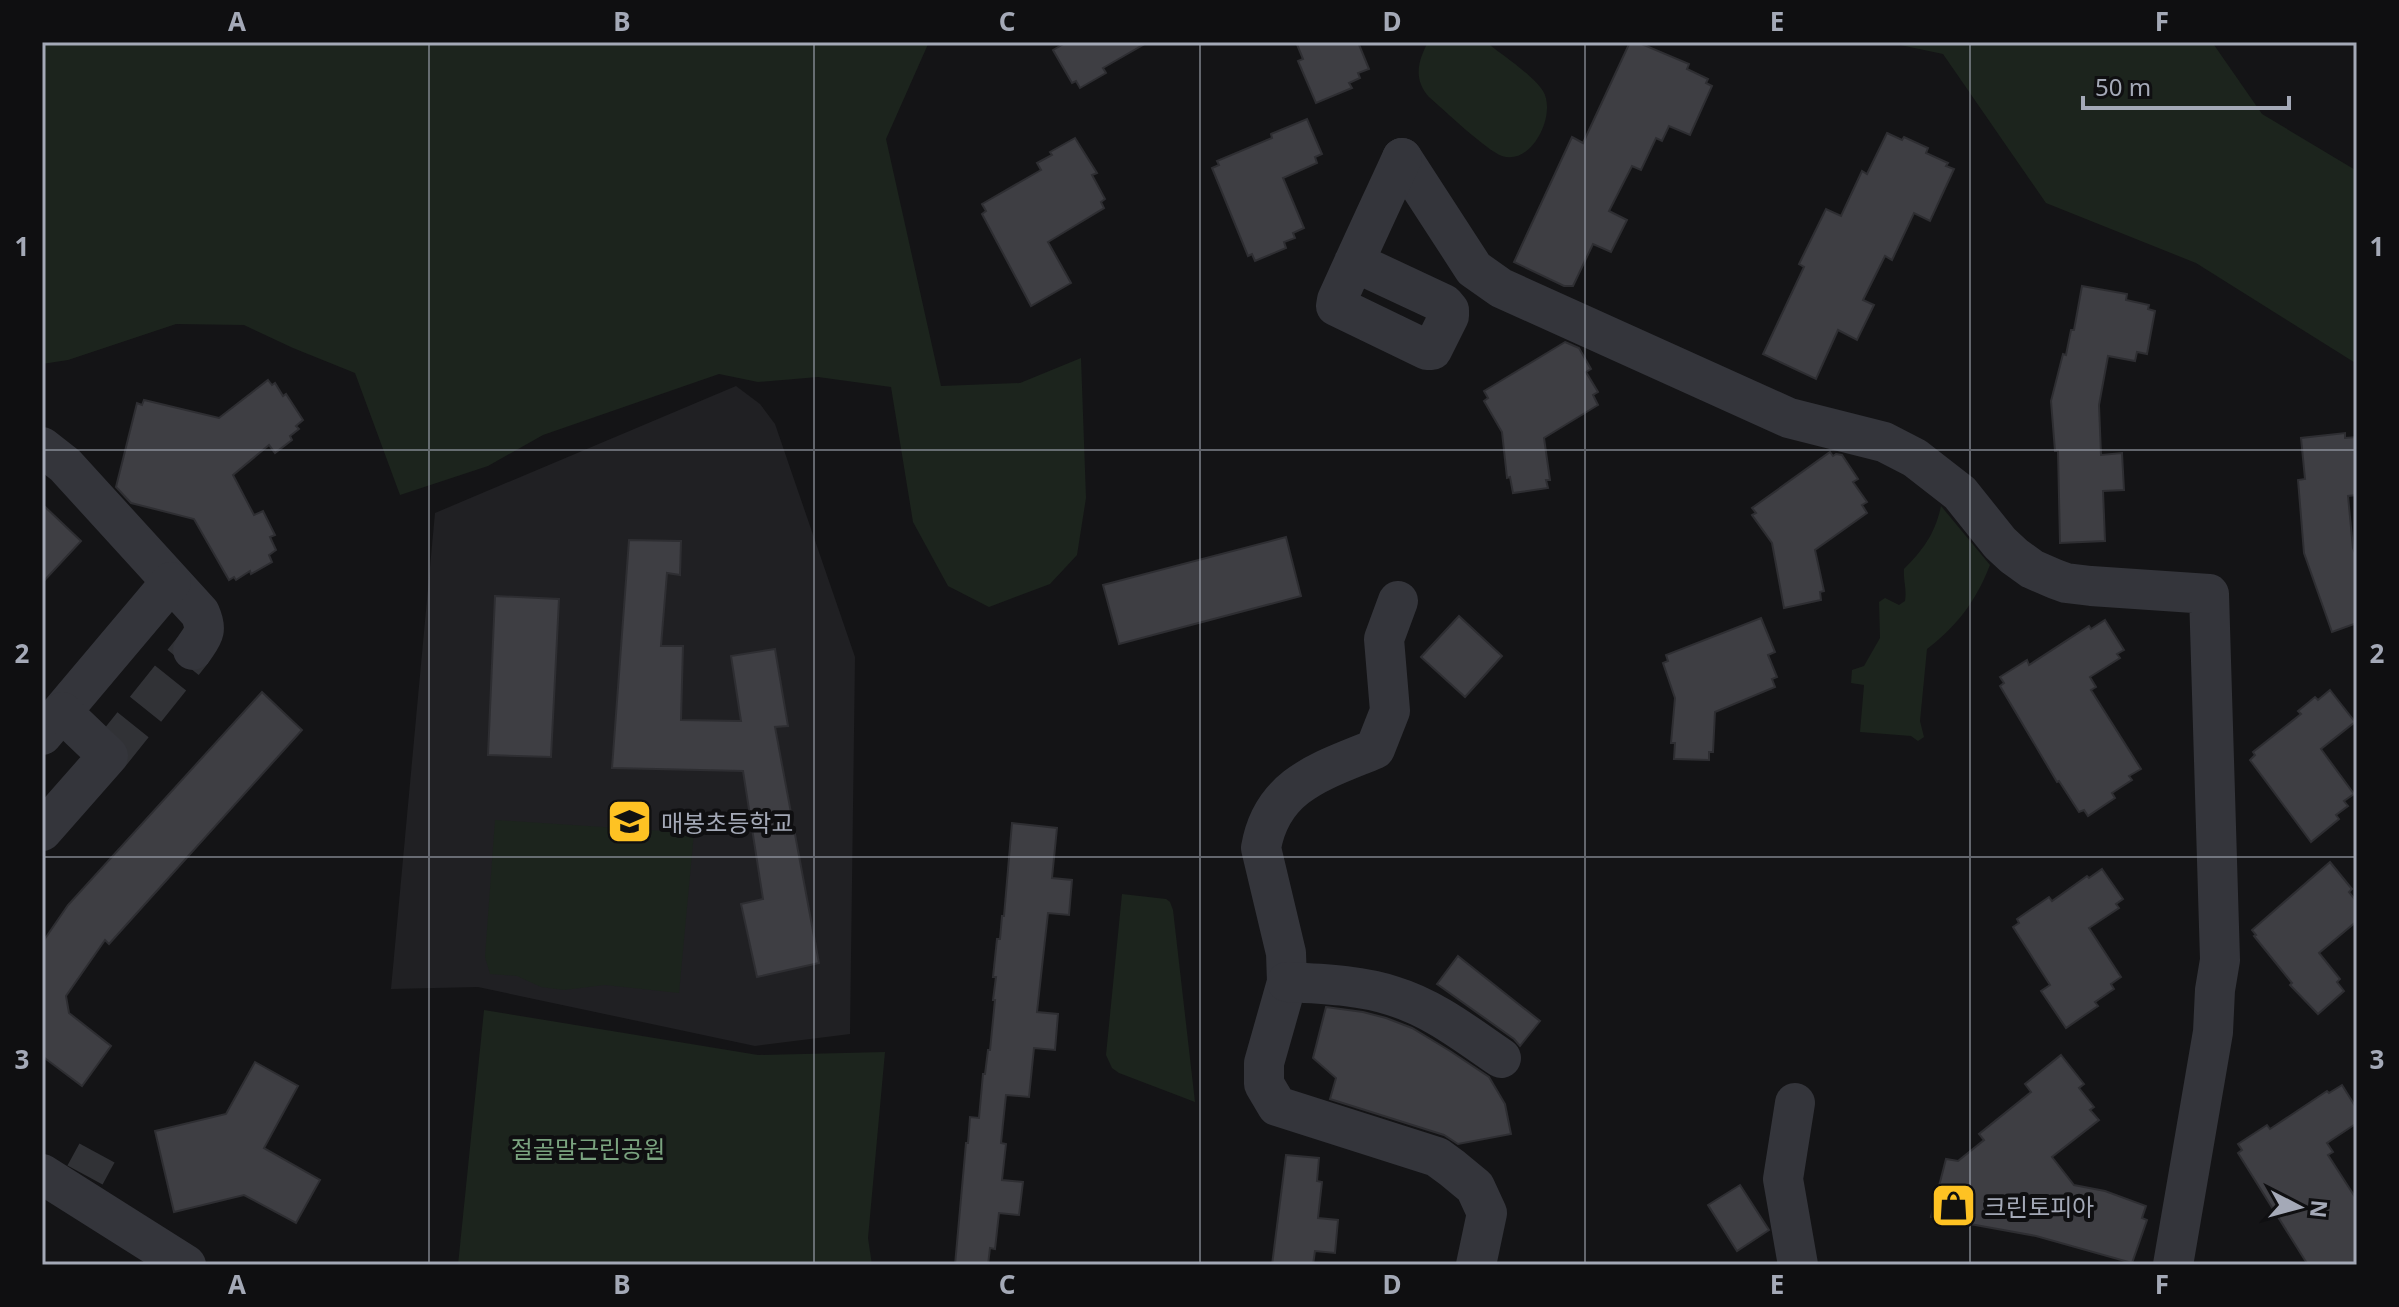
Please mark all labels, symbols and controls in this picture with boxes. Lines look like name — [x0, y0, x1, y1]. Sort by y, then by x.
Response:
text: A — [228, 3, 246, 39]
text: B — [613, 3, 631, 39]
text: C — [999, 3, 1015, 39]
text: D — [1382, 3, 1402, 39]
text: E — [1770, 3, 1784, 39]
text: F — [2155, 3, 2169, 39]
scale bar — [2083, 60, 2289, 110]
text: 50 m — [2095, 70, 2151, 103]
text: 1 — [15, 228, 29, 264]
text: 1 — [2370, 228, 2384, 264]
text: 2 — [15, 635, 30, 671]
text: 2 — [2370, 635, 2385, 671]
school or university icon: 매봉초등학교 — [606, 798, 654, 846]
place label: 매봉초등학교 — [661, 806, 793, 839]
text: 3 — [15, 1041, 29, 1077]
text: 3 — [2370, 1041, 2384, 1077]
park label: 절골말근린공원 — [511, 1132, 665, 1165]
north arrow — [2259, 1167, 2339, 1247]
shop icon: 크린토피아 — [1929, 1182, 1977, 1230]
place label: 크린토피아 — [1984, 1190, 2094, 1223]
text: N — [2304, 1199, 2336, 1220]
text: A — [228, 1266, 246, 1302]
text: B — [613, 1266, 631, 1302]
text: C — [999, 1266, 1015, 1302]
text: D — [1382, 1266, 1402, 1302]
text: E — [1770, 1266, 1784, 1302]
text: F — [2155, 1266, 2169, 1302]

